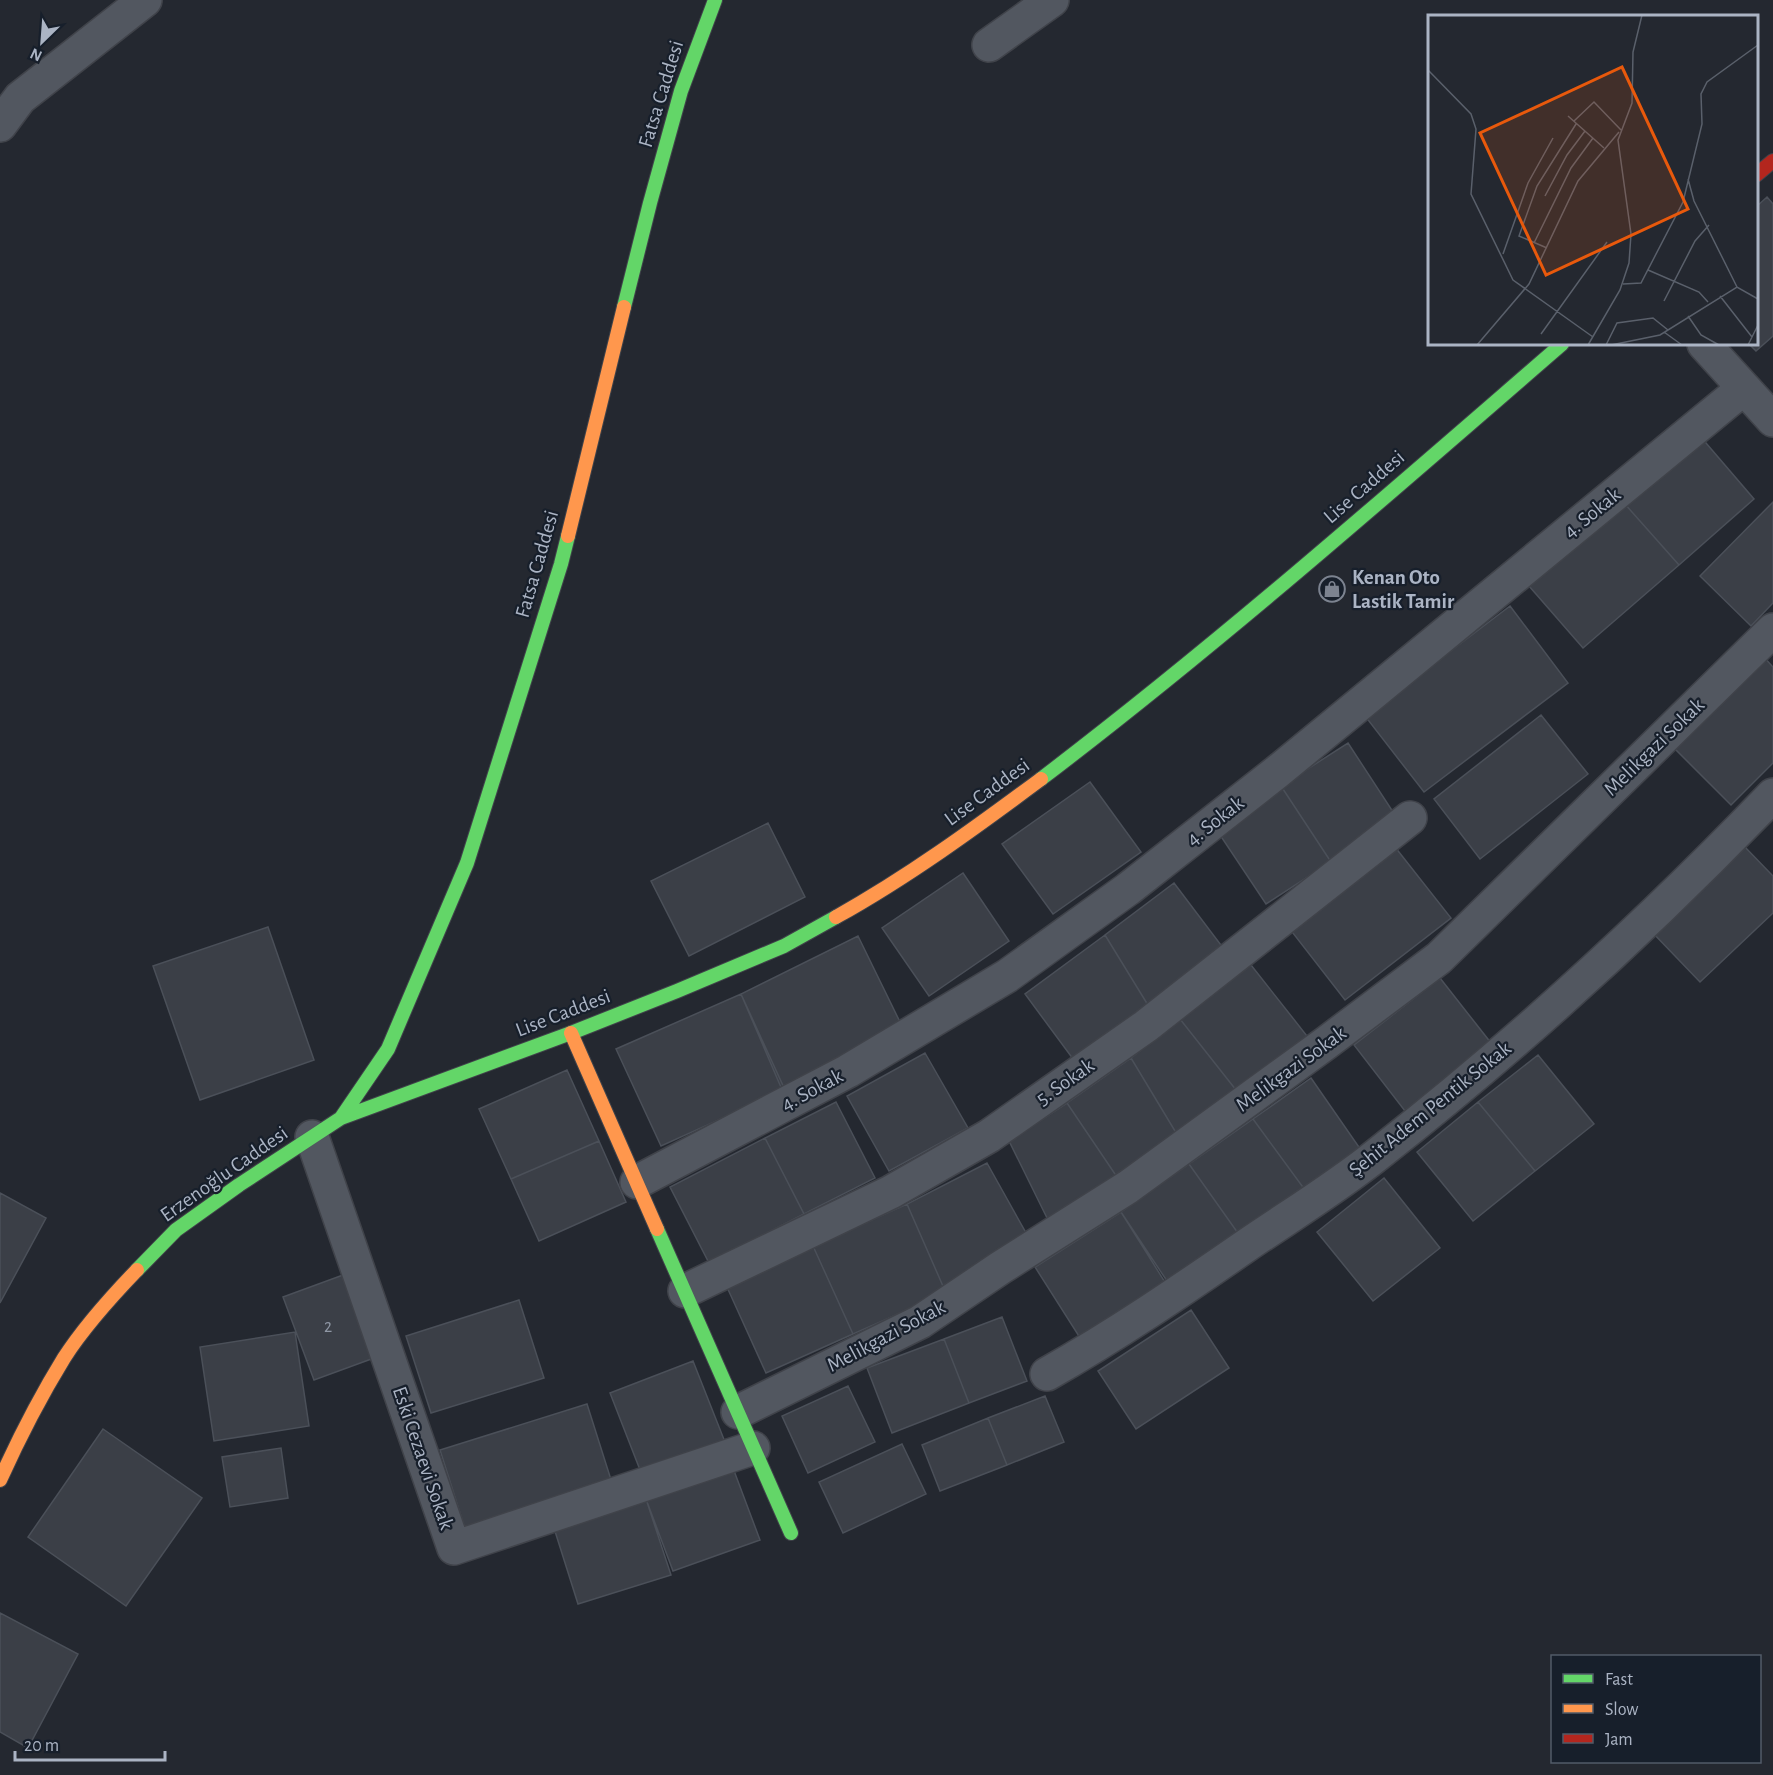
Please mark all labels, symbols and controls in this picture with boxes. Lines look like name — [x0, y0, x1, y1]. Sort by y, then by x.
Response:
north arrow — [12, 12, 72, 72]
inset map — [1428, 15, 1758, 345]
street label: Fatsa Caddesi — [635, 38, 687, 150]
text: N — [28, 45, 45, 64]
street label: Lise Caddesi — [1320, 446, 1408, 528]
street label: 4. Sokak — [1560, 484, 1625, 542]
street label: Fatsa Caddesi — [512, 508, 562, 620]
place label: Kenan Oto Lastik Tamir — [1352, 567, 1455, 612]
shop icon: Kenan Oto Lastik Tamir — [1317, 574, 1347, 604]
street label: Melikgazi Sokak — [1600, 694, 1708, 800]
street label: Lise Caddesi — [941, 754, 1033, 830]
street label: 4. Sokak — [1182, 792, 1248, 850]
street label: Lise Caddesi — [513, 985, 613, 1041]
street label: Melikgazi Sokak — [1232, 1022, 1350, 1116]
street label: Şehit Adem Pentik Sokak — [1345, 1037, 1515, 1181]
street label: 5. Sokak — [1032, 1054, 1098, 1109]
street label: 4. Sokak — [778, 1065, 847, 1115]
street label: Erzenoğlu Caddesi — [156, 1122, 292, 1226]
street label: Melikgazi Sokak — [824, 1296, 949, 1376]
house number: 2 — [324, 1318, 332, 1336]
street label: Eski Cezaevi Sokak — [389, 1384, 457, 1533]
legend — [1551, 1655, 1761, 1763]
text: Fast — [1605, 1671, 1633, 1689]
text: Slow — [1605, 1701, 1638, 1719]
scale bar — [15, 1724, 165, 1762]
text: Jam — [1605, 1731, 1633, 1749]
text: 20 m — [24, 1737, 59, 1755]

